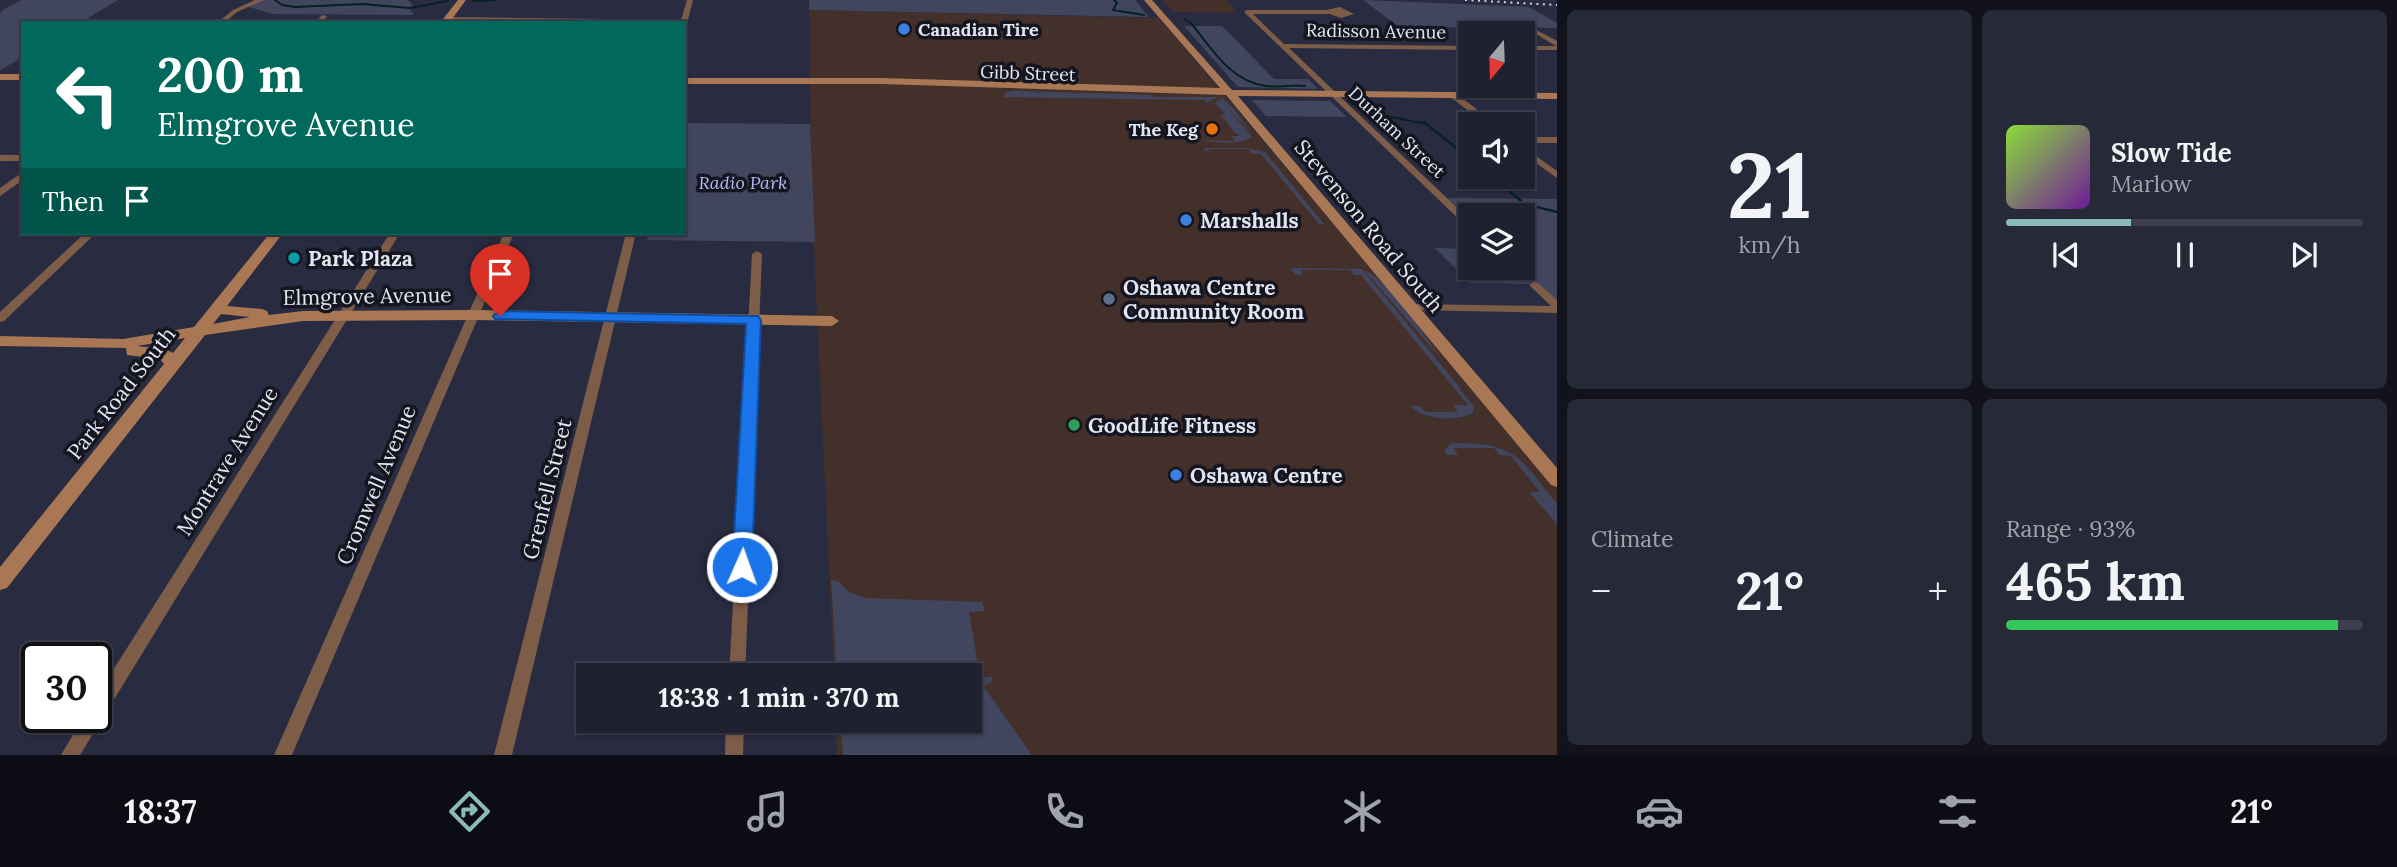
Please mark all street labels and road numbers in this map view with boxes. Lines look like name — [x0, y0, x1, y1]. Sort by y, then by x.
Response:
street label: Radisson Avenue — [1306, 18, 1447, 44]
street label: Gibb Street — [980, 60, 1076, 86]
street label: Durham Street — [1344, 81, 1450, 183]
street label: Stevenson Road South — [1289, 134, 1449, 318]
street label: Elmgrove Avenue — [282, 281, 452, 311]
street label: Park Road South — [61, 321, 181, 465]
street label: Montrave Avenue — [170, 382, 284, 540]
street label: Cromwell Avenue — [330, 401, 422, 569]
street label: Grenfell Street — [516, 415, 578, 562]

